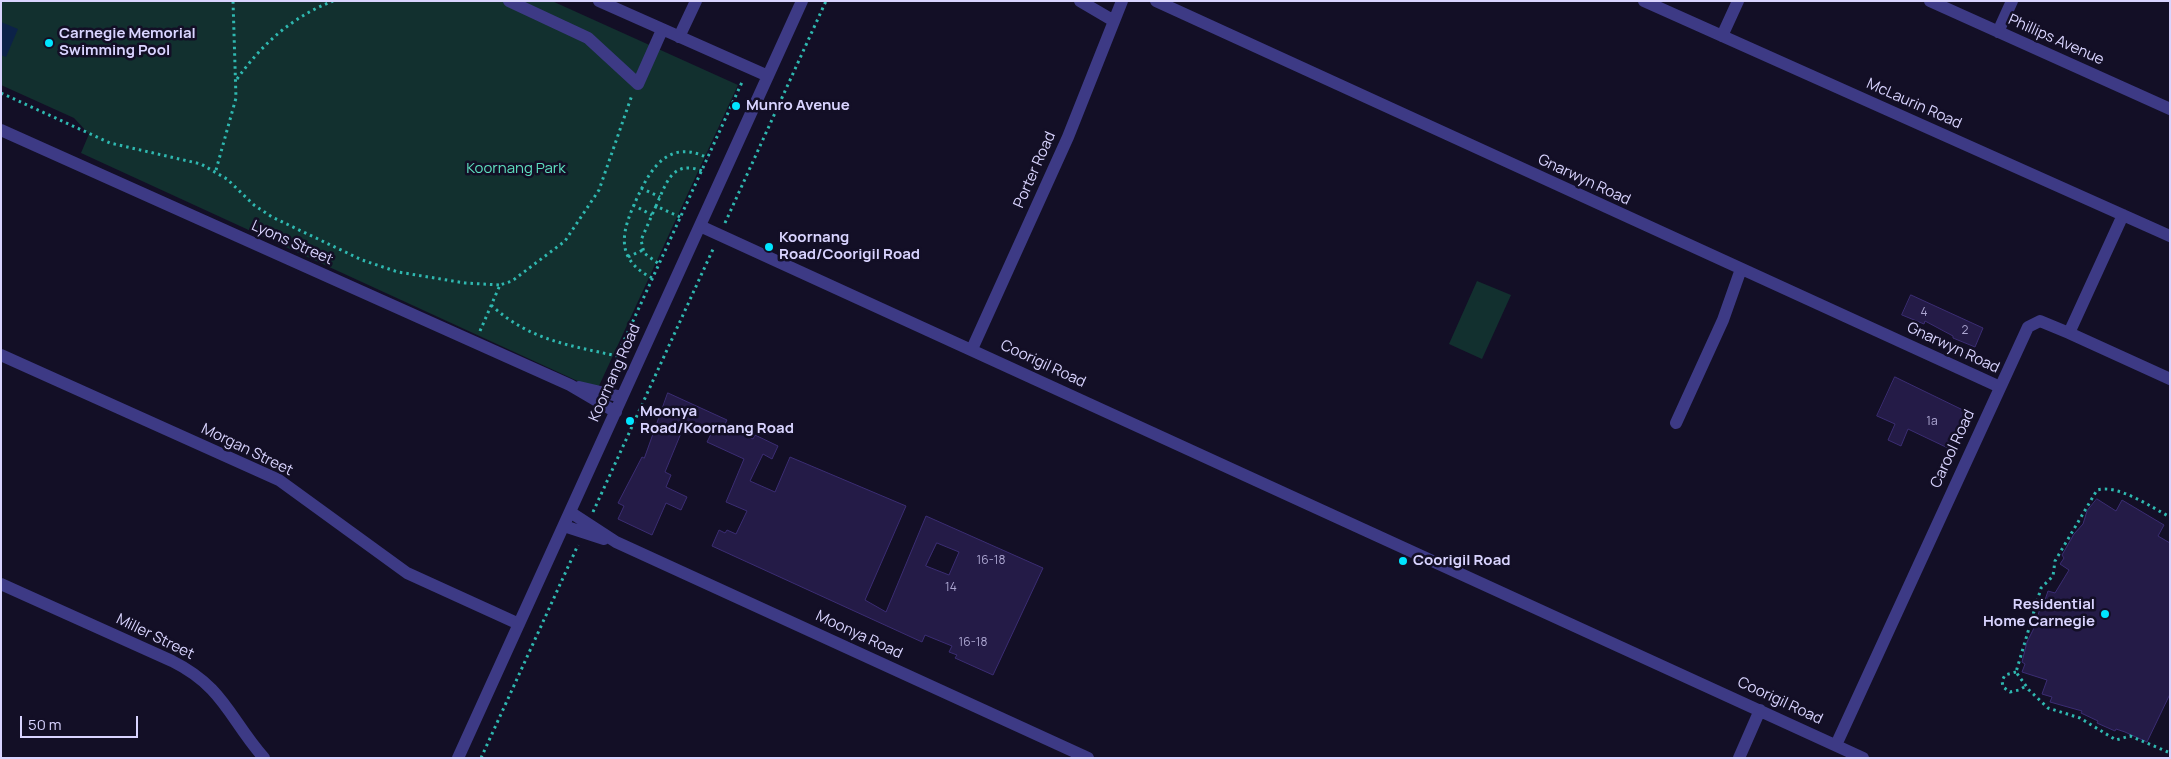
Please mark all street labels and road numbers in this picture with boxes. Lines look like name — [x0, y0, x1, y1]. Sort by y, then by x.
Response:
street label: Phillips Avenue — [2005, 11, 2107, 69]
street label: McLaurin Road — [1864, 75, 1964, 133]
street label: Porter Road — [1010, 129, 1060, 211]
street label: Gnarwyn Road — [1535, 151, 1633, 209]
street label: Lyons Street — [248, 217, 336, 269]
street label: Gnarwyn Road — [1904, 319, 2002, 377]
street label: Koornang Road — [585, 321, 645, 425]
street label: Coorigil Road — [998, 336, 1088, 392]
street label: Carool Road — [1927, 407, 1979, 491]
street label: Morgan Street — [198, 420, 296, 480]
street label: Moonya Road — [813, 607, 905, 663]
street label: Miller Street — [113, 610, 197, 664]
street label: Coorigil Road — [1735, 673, 1825, 729]

